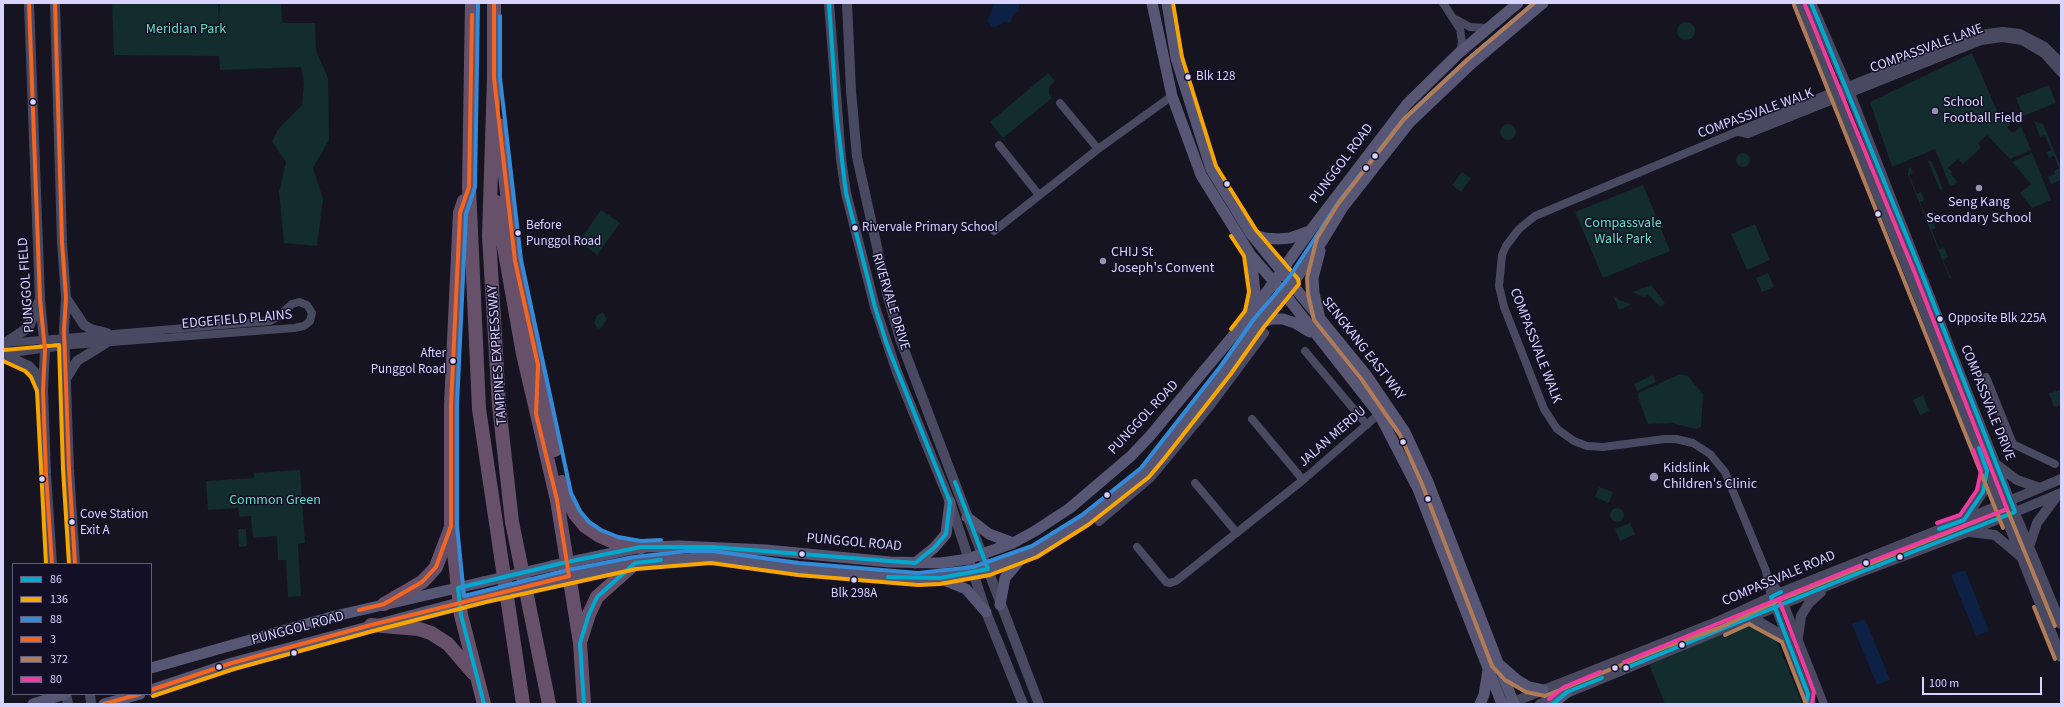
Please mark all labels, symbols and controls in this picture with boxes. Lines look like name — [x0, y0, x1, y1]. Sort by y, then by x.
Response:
street label: COMPASSVALE LANE — [1868, 21, 1986, 77]
park label: Meridian Park — [146, 22, 226, 38]
place label: Blk 128 — [1196, 69, 1235, 85]
marker: Blk 128 — [1183, 72, 1193, 82]
street label: COMPASSVALE WALK — [1696, 85, 1816, 143]
place label: School Football Field — [1943, 95, 2023, 128]
unlabelled marker — [28, 97, 38, 107]
marker: School Football Field — [1930, 106, 1940, 116]
street label: PUNGGOL ROAD — [1307, 121, 1377, 207]
unlabelled marker — [1370, 151, 1380, 161]
unlabelled marker — [1361, 163, 1371, 173]
unlabelled marker — [1222, 179, 1232, 189]
marker: Seng Kang Secondary School — [1974, 183, 1984, 193]
place label: Seng Kang Secondary School — [1926, 195, 2032, 228]
unlabelled marker — [1873, 209, 1883, 219]
park label: Compassvale Walk Park — [1584, 216, 1662, 248]
place label: Before Punggol Road — [526, 218, 601, 249]
place label: Rivervale Primary School — [862, 220, 998, 236]
marker: Rivervale Primary School — [850, 223, 860, 233]
marker: Before Punggol Road — [513, 228, 523, 238]
street label: PUNGGOL FIELD — [15, 237, 39, 333]
place label: CHIJ St Joseph's Convent — [1111, 245, 1214, 278]
street label: RIVERVALE DRIVE — [867, 251, 913, 353]
marker: CHIJ St Joseph's Convent — [1098, 256, 1108, 266]
street label: TAMPINES EXPRESSWAY — [485, 284, 511, 426]
street label: COMPASSVALE WALK — [1505, 286, 1565, 406]
street label: SENGKANG EAST WAY — [1318, 294, 1408, 404]
street label: EDGEFIELD PLAINS — [181, 307, 293, 333]
place label: Opposite Blk 225A — [1948, 311, 2046, 327]
marker: Opposite Blk 225A — [1935, 314, 1945, 324]
street label: COMPASSVALE DRIVE — [1956, 343, 2018, 463]
place label: After Punggol Road — [371, 346, 446, 377]
marker: After Punggol Road — [448, 356, 458, 366]
street label: PUNGGOL ROAD — [1105, 377, 1183, 459]
street label: JALAN MERDU — [1296, 403, 1370, 471]
unlabelled marker — [1398, 437, 1408, 447]
place label: Kidslink Children's Clinic — [1663, 461, 1757, 494]
marker: Kidslink Children's Clinic — [1648, 471, 1660, 483]
unlabelled marker — [37, 474, 47, 484]
unlabelled marker — [1102, 490, 1112, 500]
park label: Common Green — [229, 493, 321, 509]
unlabelled marker — [1423, 494, 1433, 504]
place label: Cove Station Exit A — [80, 507, 148, 538]
marker: Cove Station Exit A — [67, 517, 77, 527]
street label: PUNGGOL ROAD — [806, 530, 902, 556]
street label: COMPASSVALE ROAD — [1720, 548, 1838, 610]
unlabelled marker — [797, 549, 807, 559]
unlabelled marker — [1895, 552, 1905, 562]
unlabelled marker — [1861, 558, 1871, 568]
legend — [12, 563, 152, 695]
text: 86 — [50, 571, 62, 588]
marker: Blk 298A — [849, 575, 859, 585]
place label: Blk 298A — [831, 586, 877, 602]
text: 136 — [50, 591, 68, 608]
street label: PUNGGOL ROAD — [250, 609, 346, 649]
text: 88 — [50, 611, 62, 628]
text: 3 — [50, 631, 56, 648]
unlabelled marker — [1677, 640, 1687, 650]
unlabelled marker — [289, 648, 299, 658]
text: 372 — [50, 651, 68, 668]
unlabelled marker — [214, 662, 224, 672]
unlabelled marker — [1610, 663, 1620, 673]
unlabelled marker — [1621, 663, 1631, 673]
scale bar — [1924, 669, 2044, 695]
text: 80 — [50, 671, 62, 688]
text: 100 m — [1929, 675, 1959, 692]

